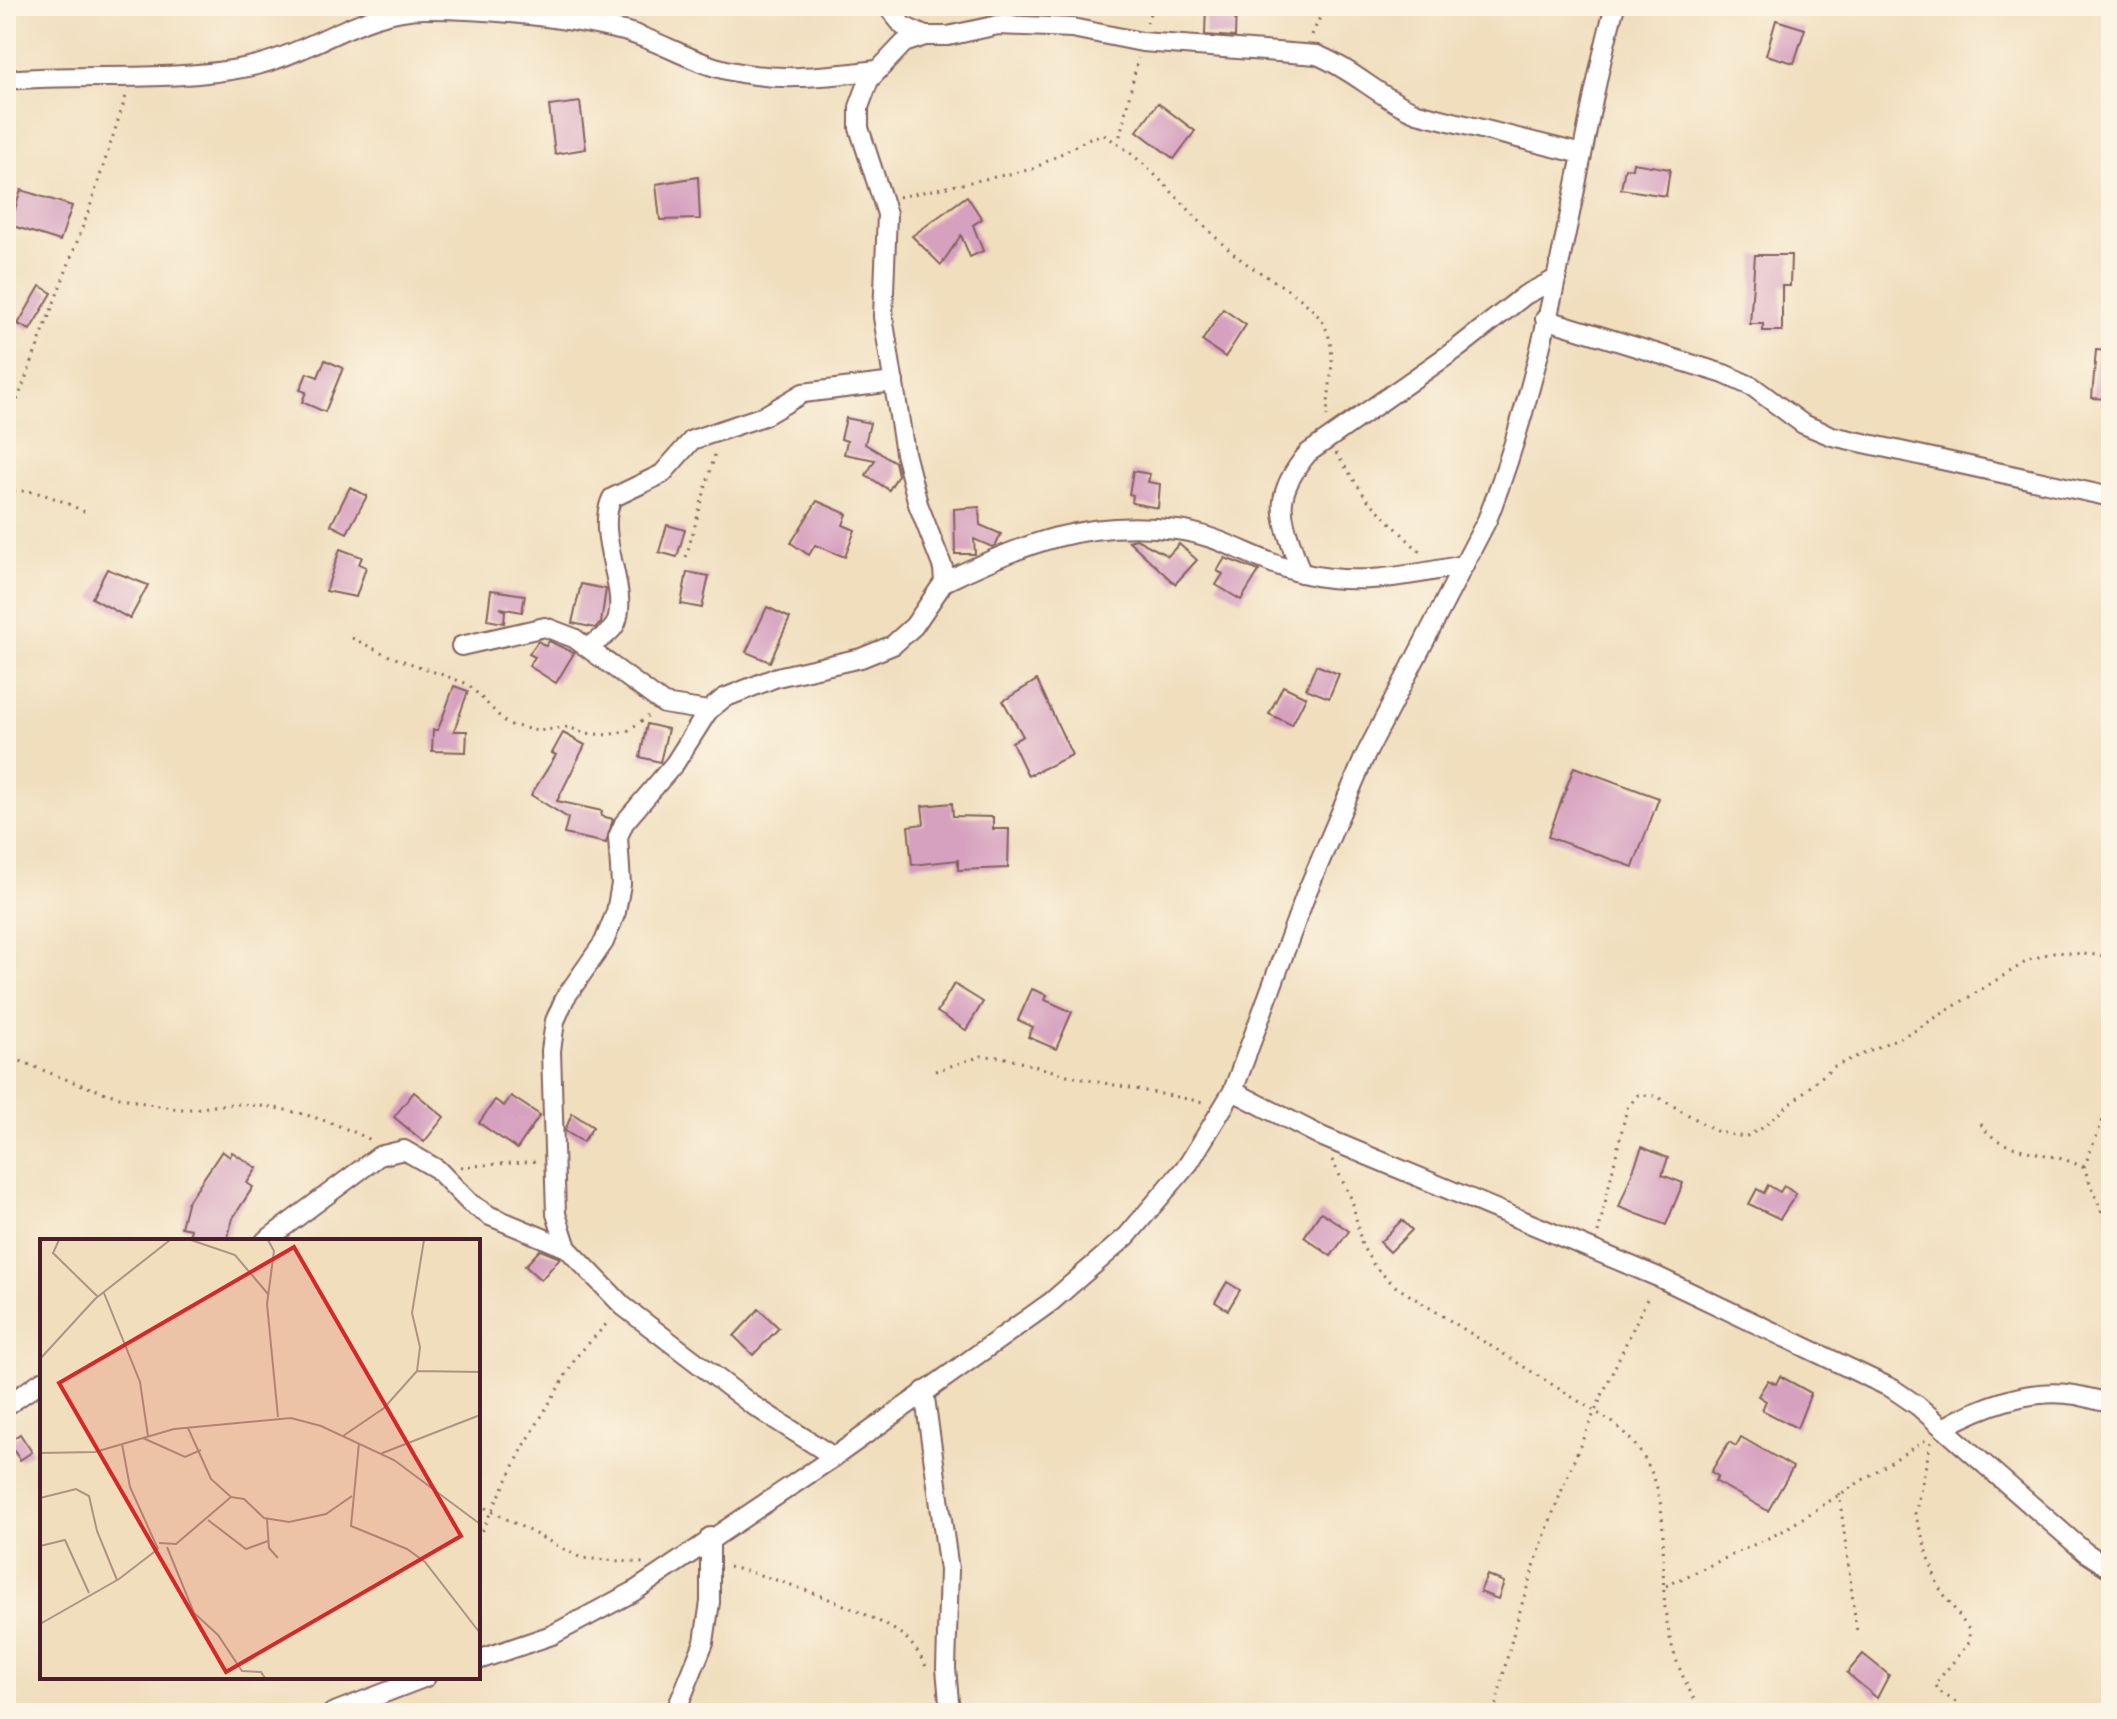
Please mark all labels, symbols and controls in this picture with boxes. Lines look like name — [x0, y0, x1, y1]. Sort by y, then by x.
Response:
inset map — [40, 1239, 480, 1679]

